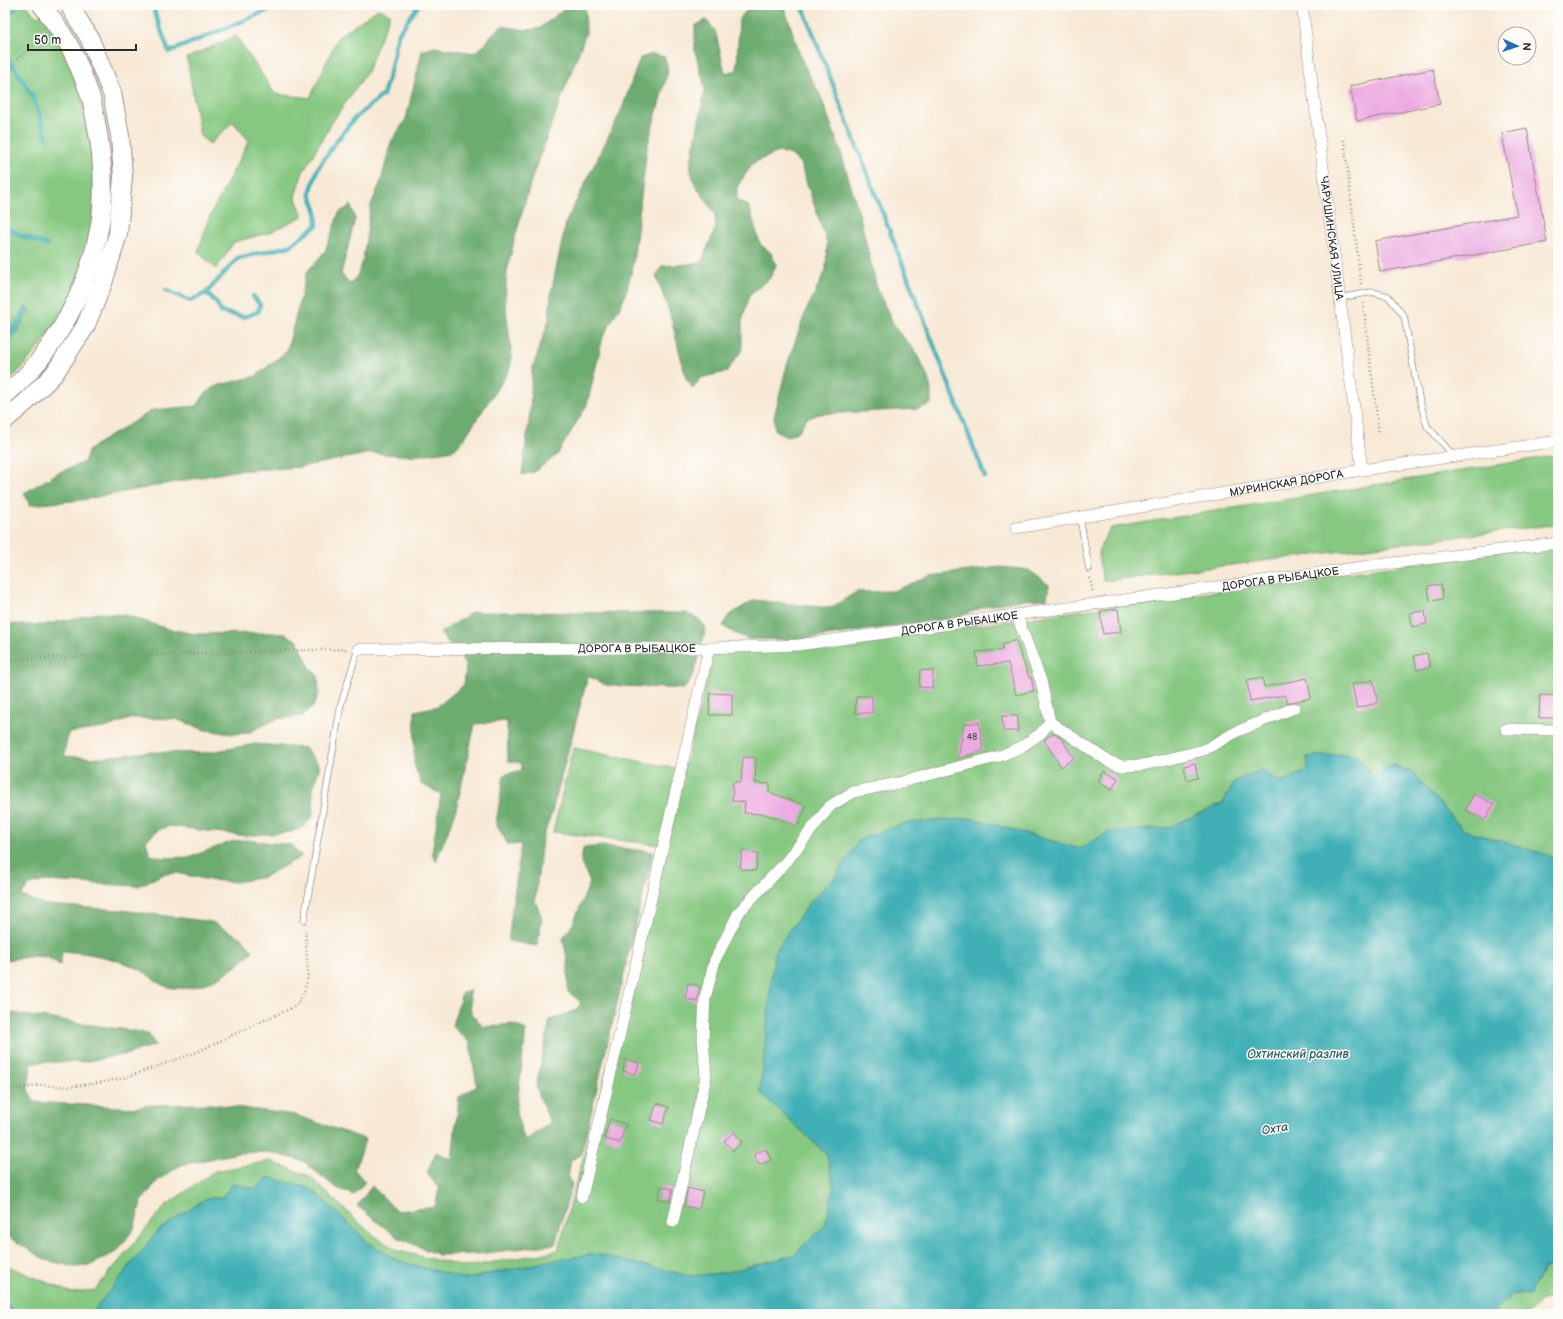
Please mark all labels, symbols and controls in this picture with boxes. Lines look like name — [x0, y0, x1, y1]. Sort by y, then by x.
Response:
scale bar — [28, 26, 136, 52]
north arrow — [1497, 26, 1537, 66]
text: 50 m — [34, 33, 61, 48]
text: N — [1520, 42, 1533, 51]
street label: ЧАРУШИНСКАЯ УЛИЦА — [1318, 176, 1347, 301]
street label: МУРИНСКАЯ ДОРОГА — [1229, 467, 1344, 499]
street label: ДОРОГА В РЫБАЦКОЕ — [1221, 564, 1340, 593]
street label: ДОРОГА В РЫБАЦКОЕ — [900, 608, 1019, 637]
street label: ДОРОГА В РЫБАЦКОЕ — [578, 642, 696, 655]
house number: 48 — [967, 732, 977, 743]
water label: Охтинский разлив — [1247, 1047, 1350, 1062]
water label: Охта — [1261, 1120, 1289, 1138]

